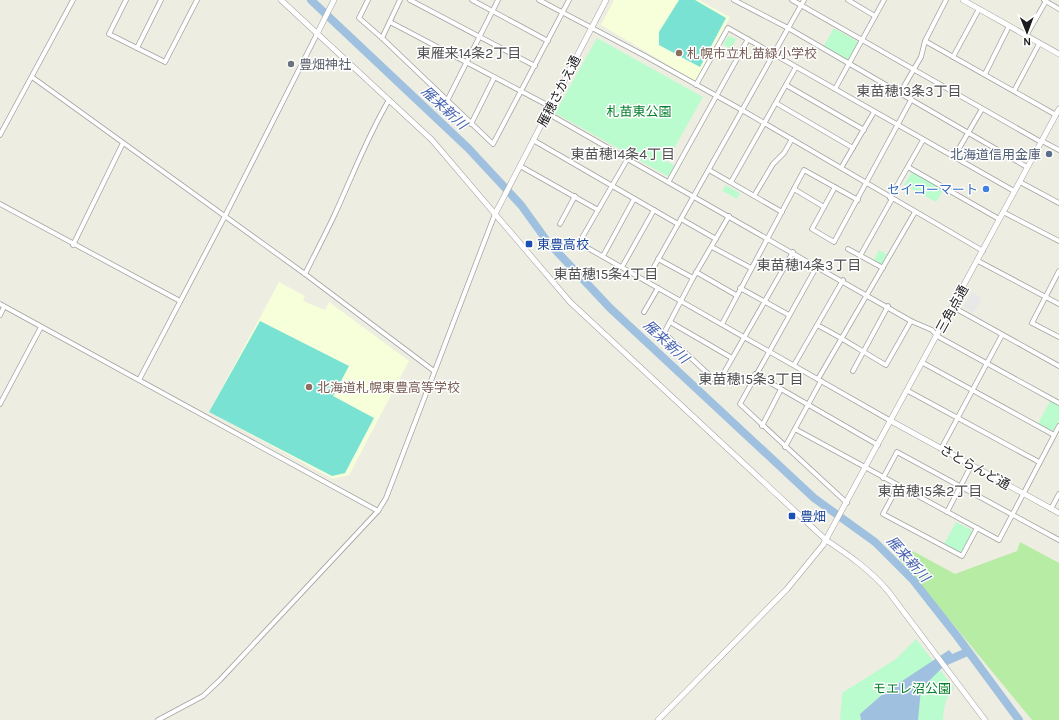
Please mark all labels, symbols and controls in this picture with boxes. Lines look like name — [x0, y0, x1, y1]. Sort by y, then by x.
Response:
north arrow — [1007, 12, 1047, 52]
text: N — [1023, 35, 1031, 48]
district label: 東雁来14条2丁目 — [417, 45, 521, 62]
place label: 札幌市立札苗緑小学校 — [687, 46, 817, 61]
marker: 札幌市立札苗緑小学校 — [674, 48, 684, 58]
street label: 雁穂さかえ通 — [535, 53, 583, 129]
place label: 豊畑神社 — [299, 57, 351, 72]
marker: 豊畑神社 — [286, 59, 296, 69]
water label: 雁来新川 — [418, 83, 472, 135]
district label: 東苗穂13条3丁目 — [856, 83, 962, 100]
park label: 札苗東公園 — [606, 104, 672, 119]
district label: 東苗穂14条4丁目 — [571, 146, 675, 163]
place label: 北海道信用金庫 — [950, 147, 1041, 162]
marker: 北海道信用金庫 — [1044, 149, 1054, 159]
place label: セイコーマート — [887, 182, 978, 197]
marker: セイコーマート — [981, 184, 991, 194]
place label: 東豊高校 — [537, 237, 589, 252]
marker: 東豊高校 — [524, 239, 534, 249]
district label: 東苗穂14条3丁目 — [757, 257, 861, 274]
district label: 東苗穂15条4丁目 — [554, 266, 658, 283]
street label: 三角点通 — [933, 283, 971, 335]
water label: 雁来新川 — [640, 317, 694, 369]
district label: 東苗穂15条3丁目 — [699, 371, 803, 388]
place label: 北海道札幌東豊高等学校 — [317, 380, 460, 395]
marker: 北海道札幌東豊高等学校 — [304, 382, 314, 392]
street label: さとらんど通 — [937, 442, 1013, 492]
district label: 東苗穂15条2丁目 — [878, 483, 982, 500]
place label: 豊畑 — [800, 509, 826, 524]
marker: 豊畑 — [787, 511, 797, 521]
water label: 雁来新川 — [883, 533, 934, 587]
park label: モエレ沼公園 — [873, 681, 951, 696]

